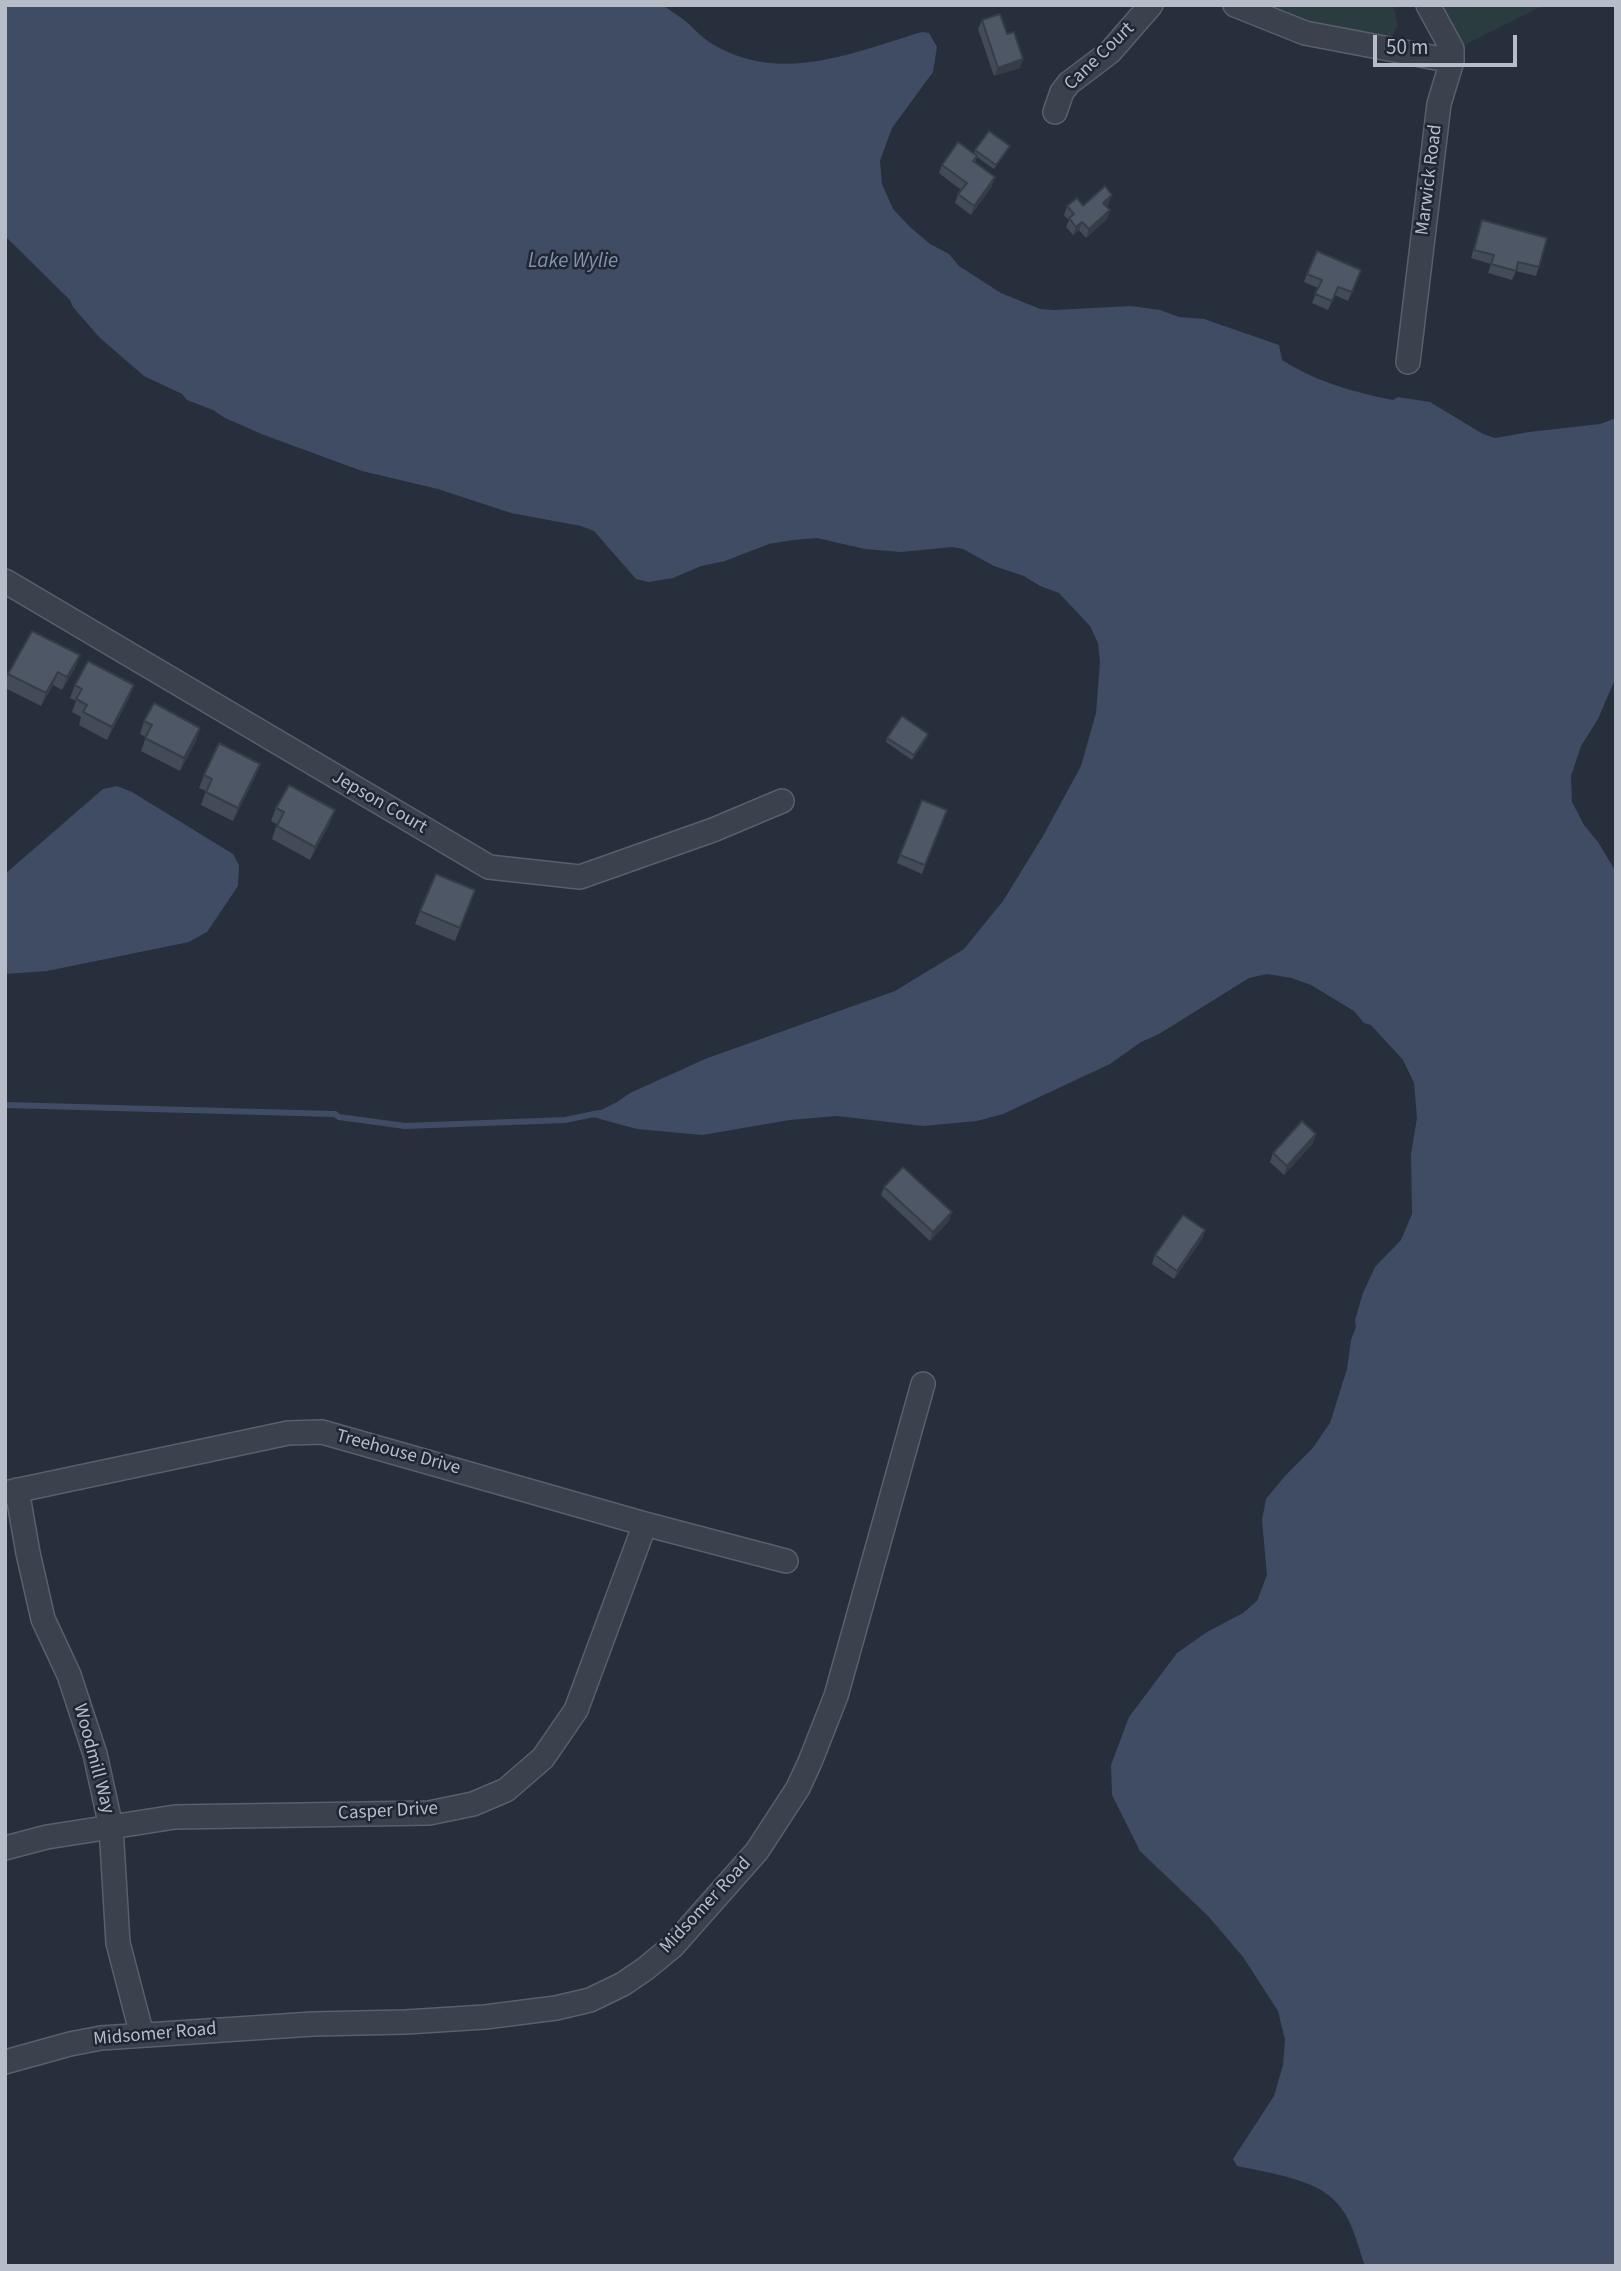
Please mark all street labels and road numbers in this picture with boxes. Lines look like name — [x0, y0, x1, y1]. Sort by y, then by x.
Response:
street label: Cane Court — [1060, 18, 1140, 96]
street label: Marwick Road — [1412, 123, 1448, 237]
street label: Jepson Court — [327, 767, 431, 839]
street label: Treehouse Drive — [333, 1425, 463, 1481]
street label: Woodmill Way — [67, 1701, 119, 1817]
street label: Casper Drive — [338, 1798, 438, 1826]
street label: Midsomer Road — [656, 1853, 756, 1959]
street label: Midsomer Road — [92, 2018, 218, 2052]

